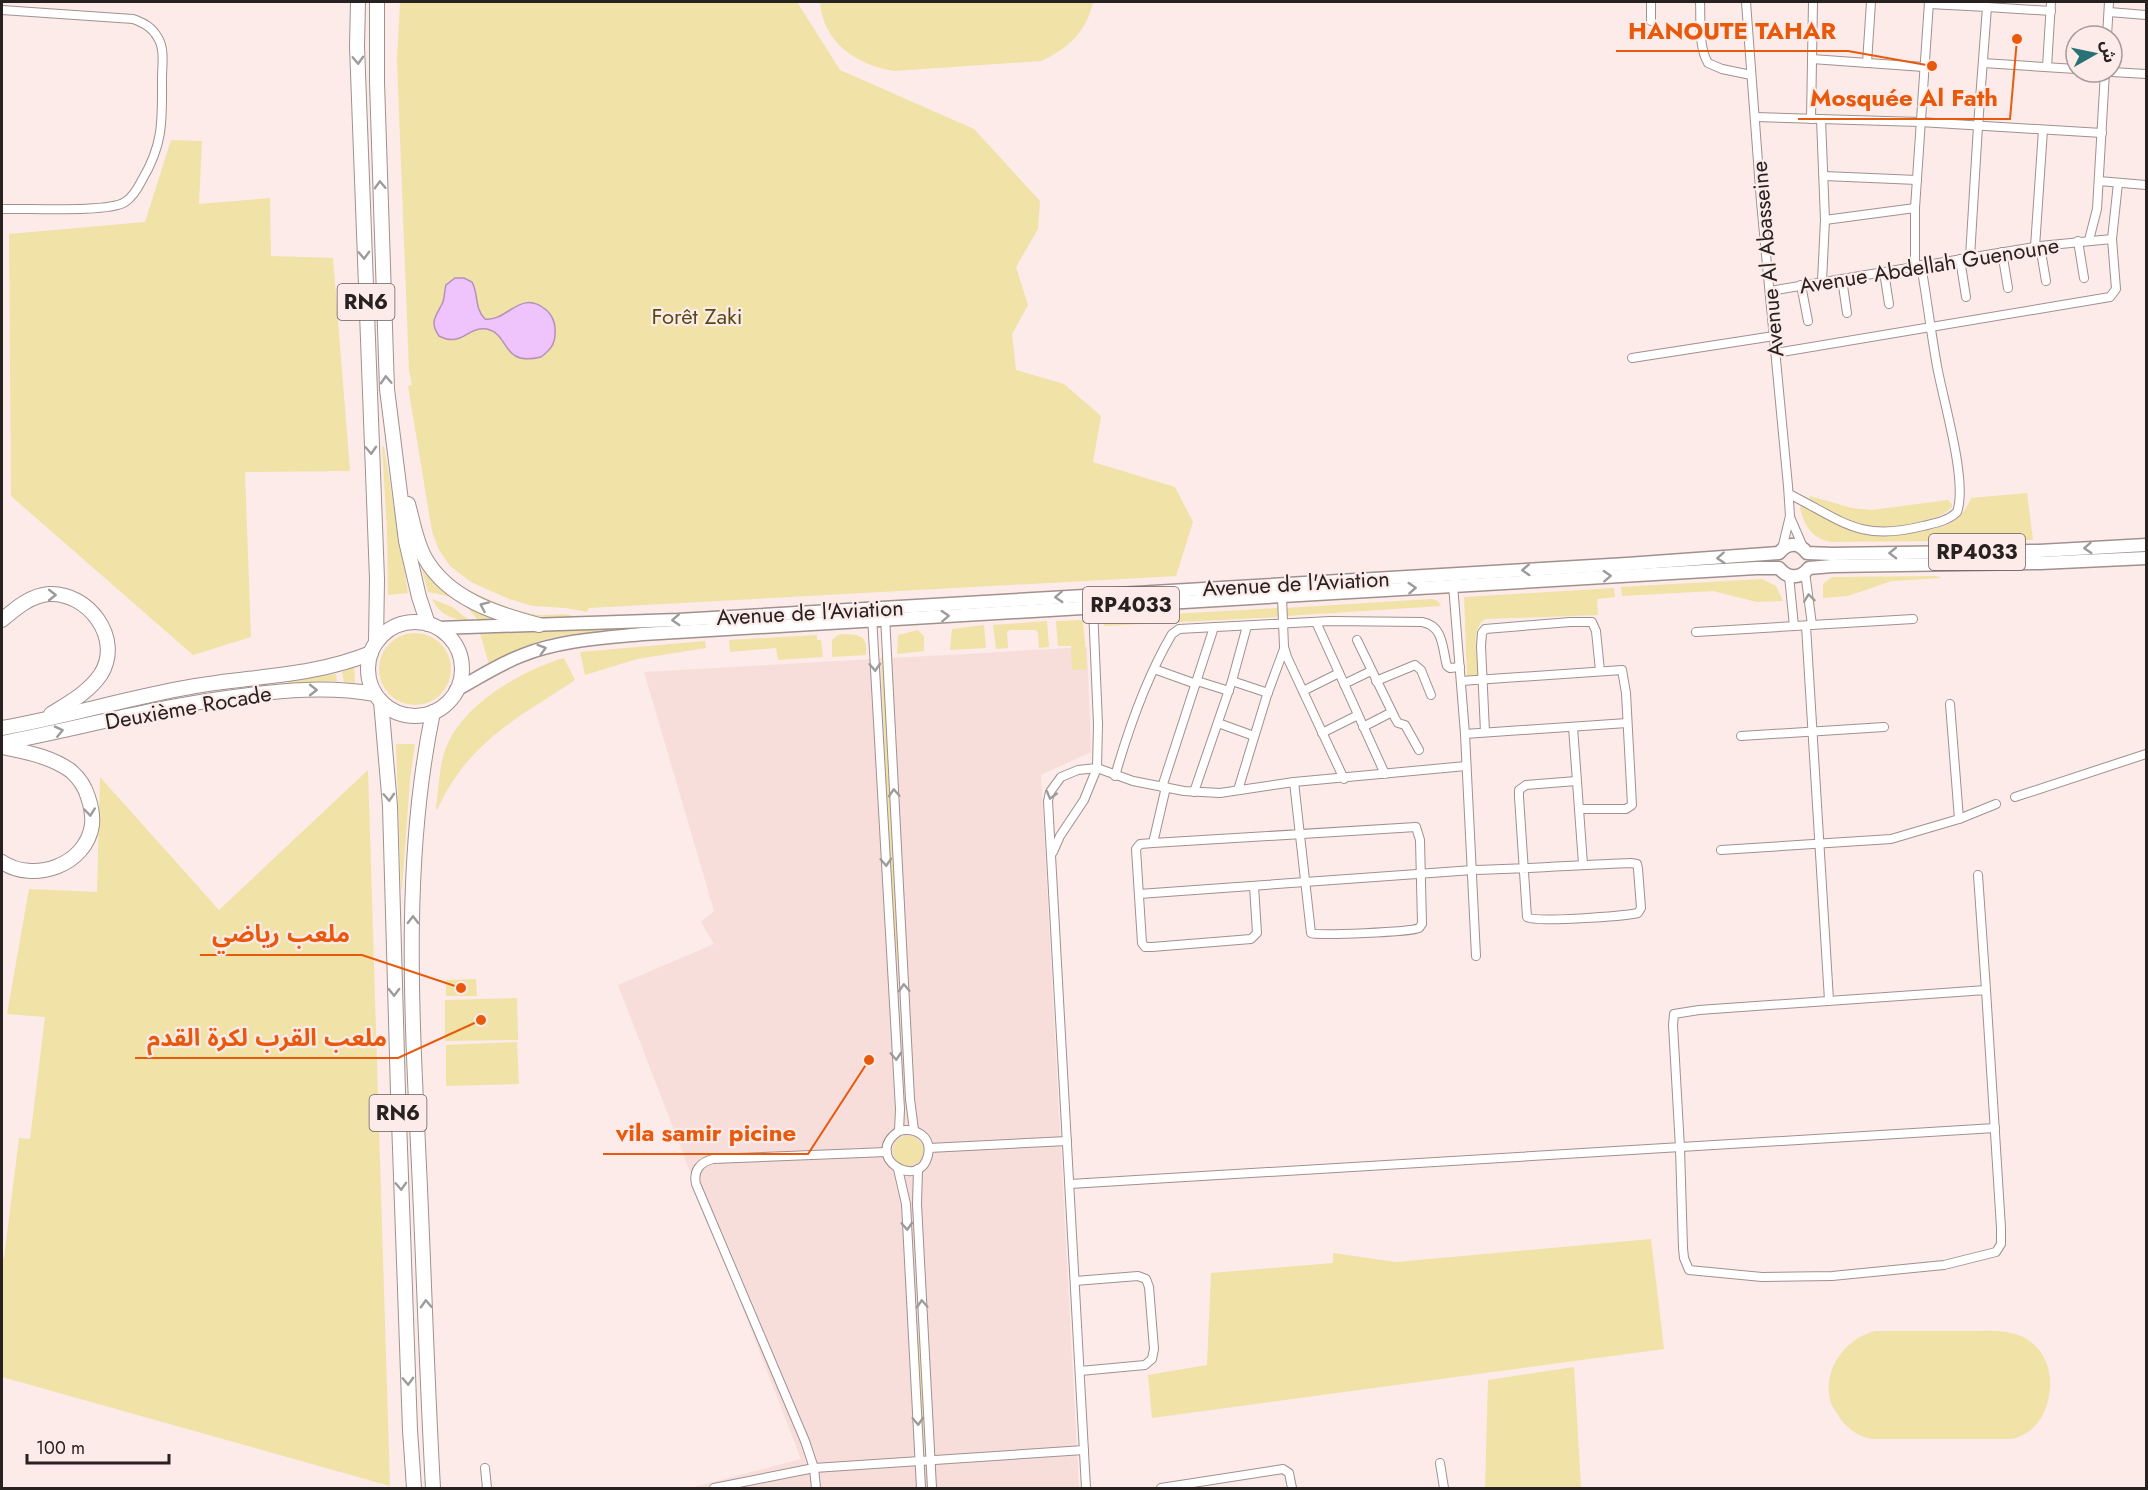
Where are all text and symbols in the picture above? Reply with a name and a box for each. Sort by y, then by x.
callout: HANOUTE TAHAR [1616,9,1848,51]
text: HANOUTE TAHAR [1628,13,1836,48]
north arrow [2064,24,2124,84]
text: ش [2095,39,2121,64]
one-way arrow [351,55,364,64]
callout: Mosquée Al Fath [1798,77,2010,119]
text: Mosquée Al Fath [1810,80,1998,115]
street label: Avenue Al Abasseine [1742,160,1792,358]
one-way arrow [374,180,387,189]
street label: Avenue Abdellah Guenoune [1797,229,2061,301]
one-way arrow [358,250,371,259]
road number: RN6 [338,284,394,320]
park label: Forêt Zaki [652,300,742,332]
one-way arrow [380,375,393,384]
one-way arrow [365,445,378,454]
road number: RP4033 [1929,534,2025,570]
one-way arrow [2084,542,2093,555]
one-way arrow [1889,547,1898,559]
one-way arrow [1716,551,1725,564]
street label: Avenue de l'Aviation [1201,562,1391,604]
one-way arrow [1522,563,1531,576]
one-way arrow [1602,570,1611,583]
one-way arrow [1407,582,1416,595]
road number: RP4033 [1083,587,1179,623]
one-way arrow [48,589,57,602]
one-way arrow [1054,590,1063,603]
street label: Avenue de l'Aviation [715,591,905,633]
one-way arrow [1803,594,1815,603]
one-way arrow [480,602,491,614]
one-way arrow [940,610,949,623]
one-way arrow [671,614,680,627]
one-way arrow [536,644,546,656]
one-way arrow [868,662,881,671]
street label: Deuxième Rocade [102,677,274,737]
one-way arrow [308,684,317,696]
one-way arrow [54,726,64,739]
one-way arrow [887,788,900,797]
one-way arrow [1046,789,1058,800]
one-way arrow [382,792,395,801]
one-way arrow [84,808,96,817]
one-way arrow [879,857,892,866]
callout: ملعب رياضي [200,913,362,955]
text: ملعب رياضي [212,916,350,954]
one-way arrow [407,916,419,925]
one-way arrow [898,983,911,992]
one-way arrow [388,987,401,996]
callout: ملعب القرب لكرة القدم [135,1016,398,1058]
text: ملعب القرب لكرة القدم [147,1020,387,1056]
one-way arrow [890,1052,903,1061]
road number: RN6 [370,1095,426,1131]
callout: vila samir picine [603,1112,808,1154]
text: vila samir picine [615,1115,796,1150]
one-way arrow [395,1182,408,1191]
one-way arrow [901,1222,914,1231]
one-way arrow [419,1300,432,1309]
one-way arrow [916,1300,929,1309]
one-way arrow [402,1377,415,1386]
one-way arrow [911,1416,924,1425]
scale bar [27,1427,170,1465]
text: 100 m [36,1435,85,1461]

